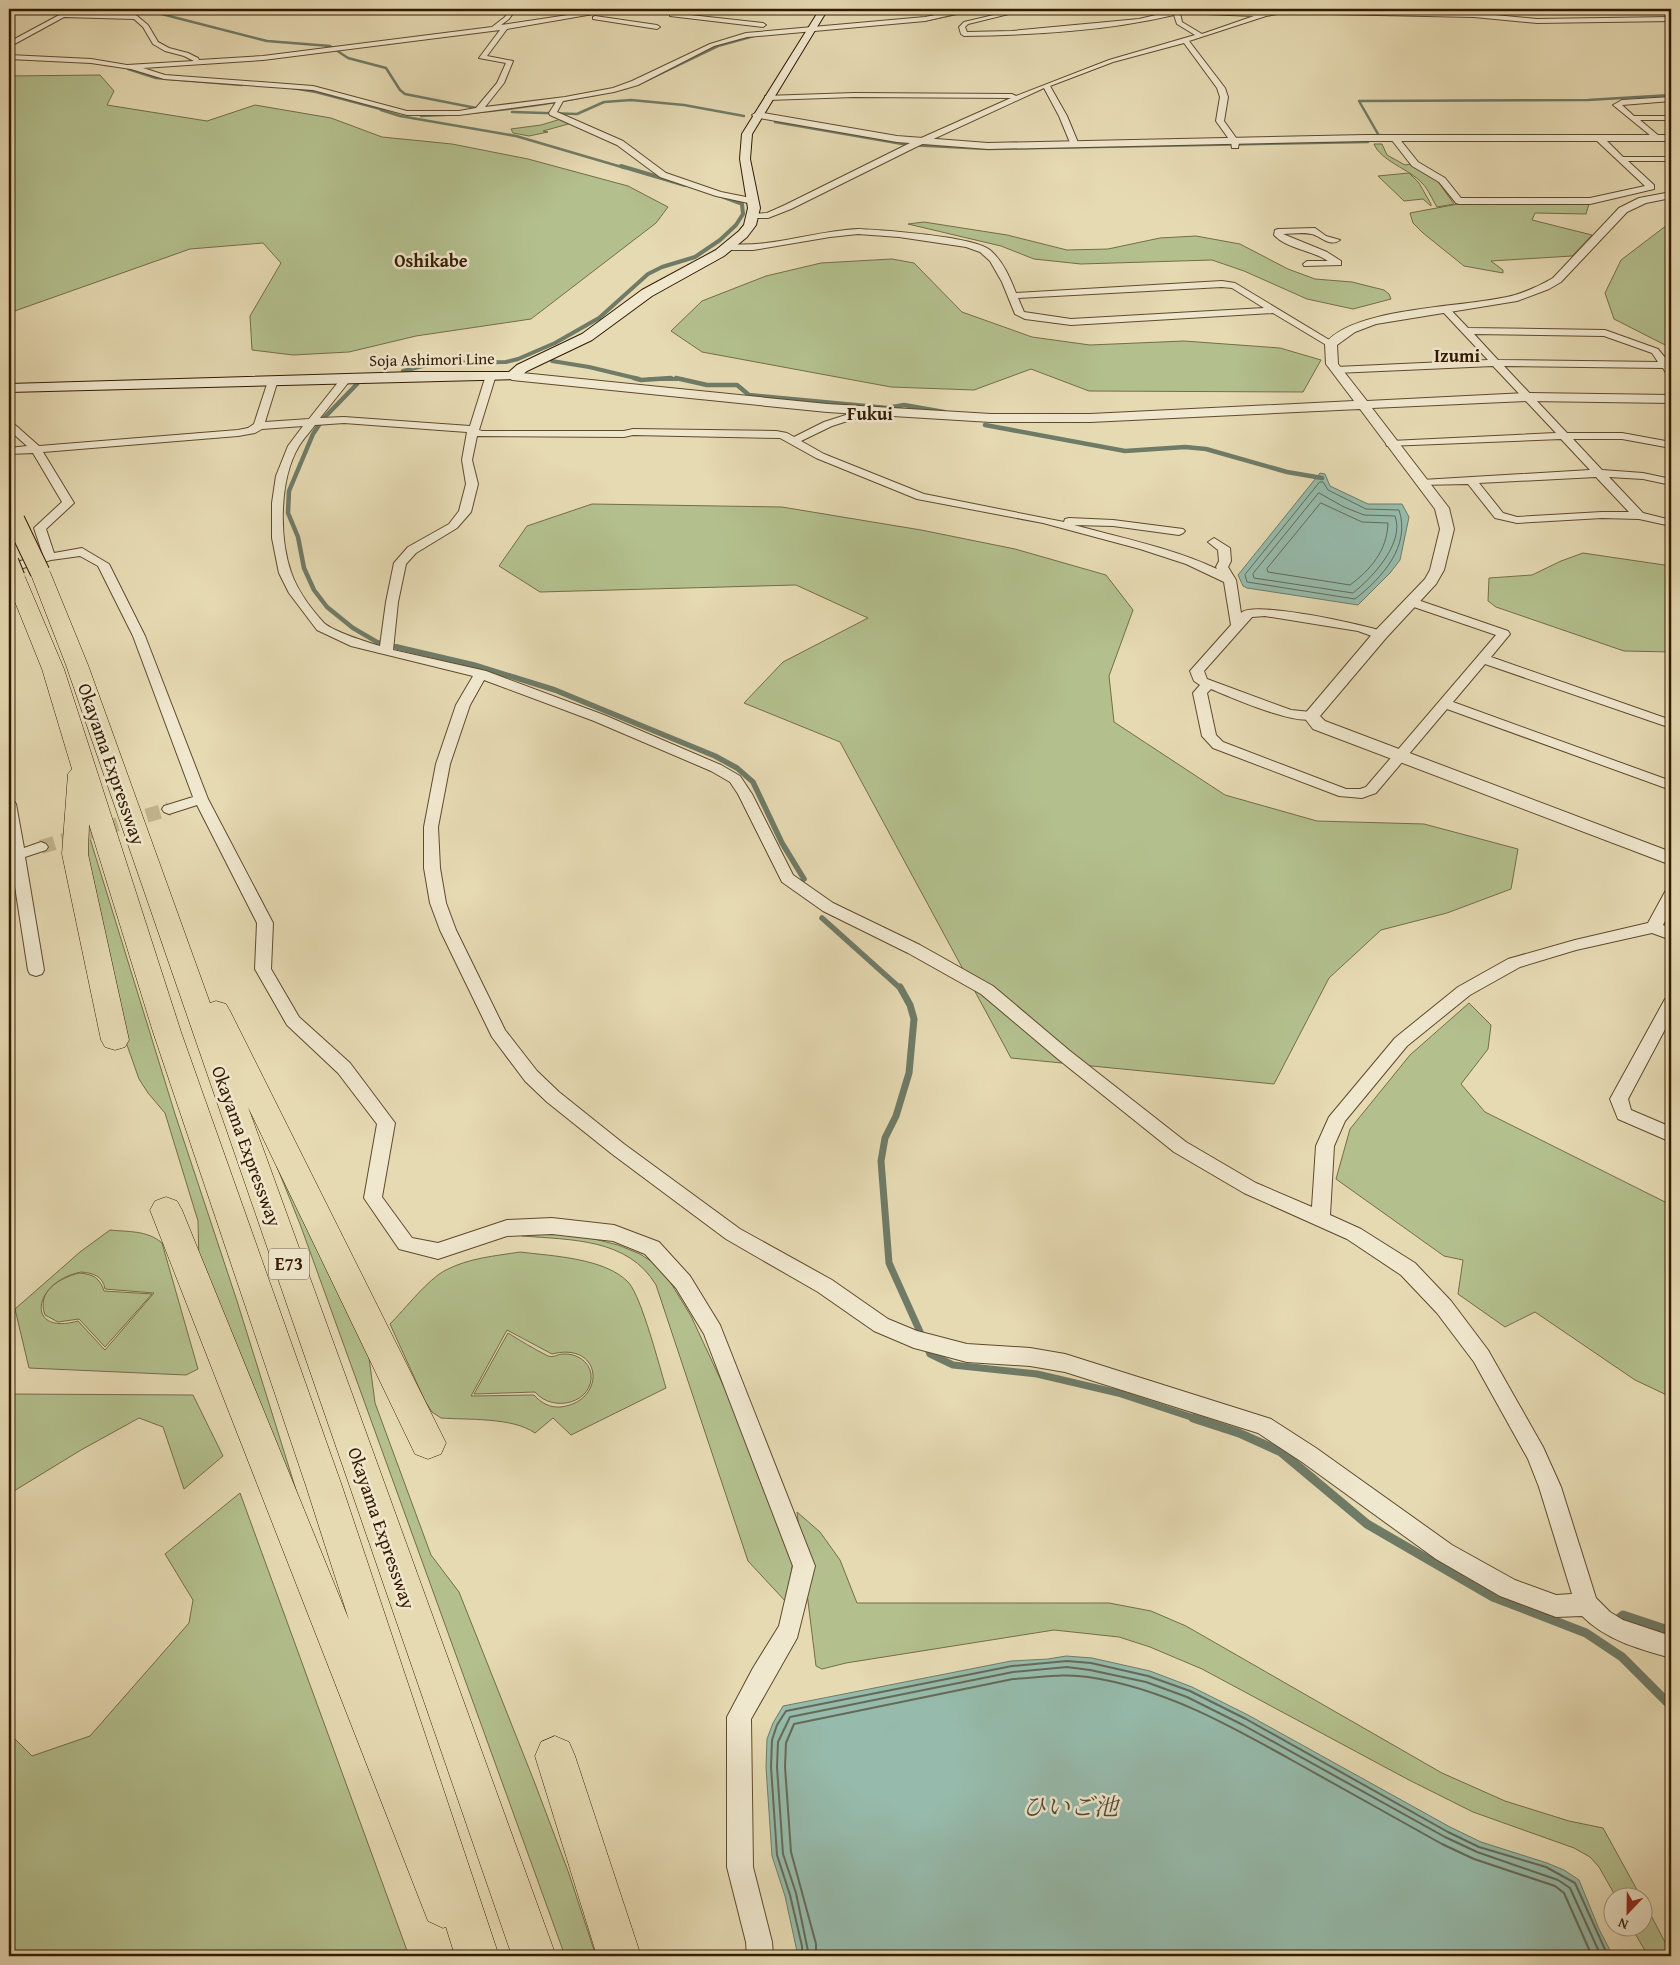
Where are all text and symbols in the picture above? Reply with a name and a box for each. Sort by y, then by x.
district label: Oshikabe [394,247,468,274]
district label: Izumi [1434,342,1480,369]
street label: Soja Ashimori Line [369,346,495,372]
district label: Fukui [847,400,893,427]
street label: Okayama Expressway [71,679,153,849]
street label: Okayama Expressway [205,1061,289,1231]
road number: E73 [269,1248,309,1280]
street label: Okayama Expressway [341,1443,423,1613]
water label: ひいご池 [1022,1789,1121,1824]
north arrow [1602,1888,1652,1938]
text: N [1614,1913,1631,1935]

